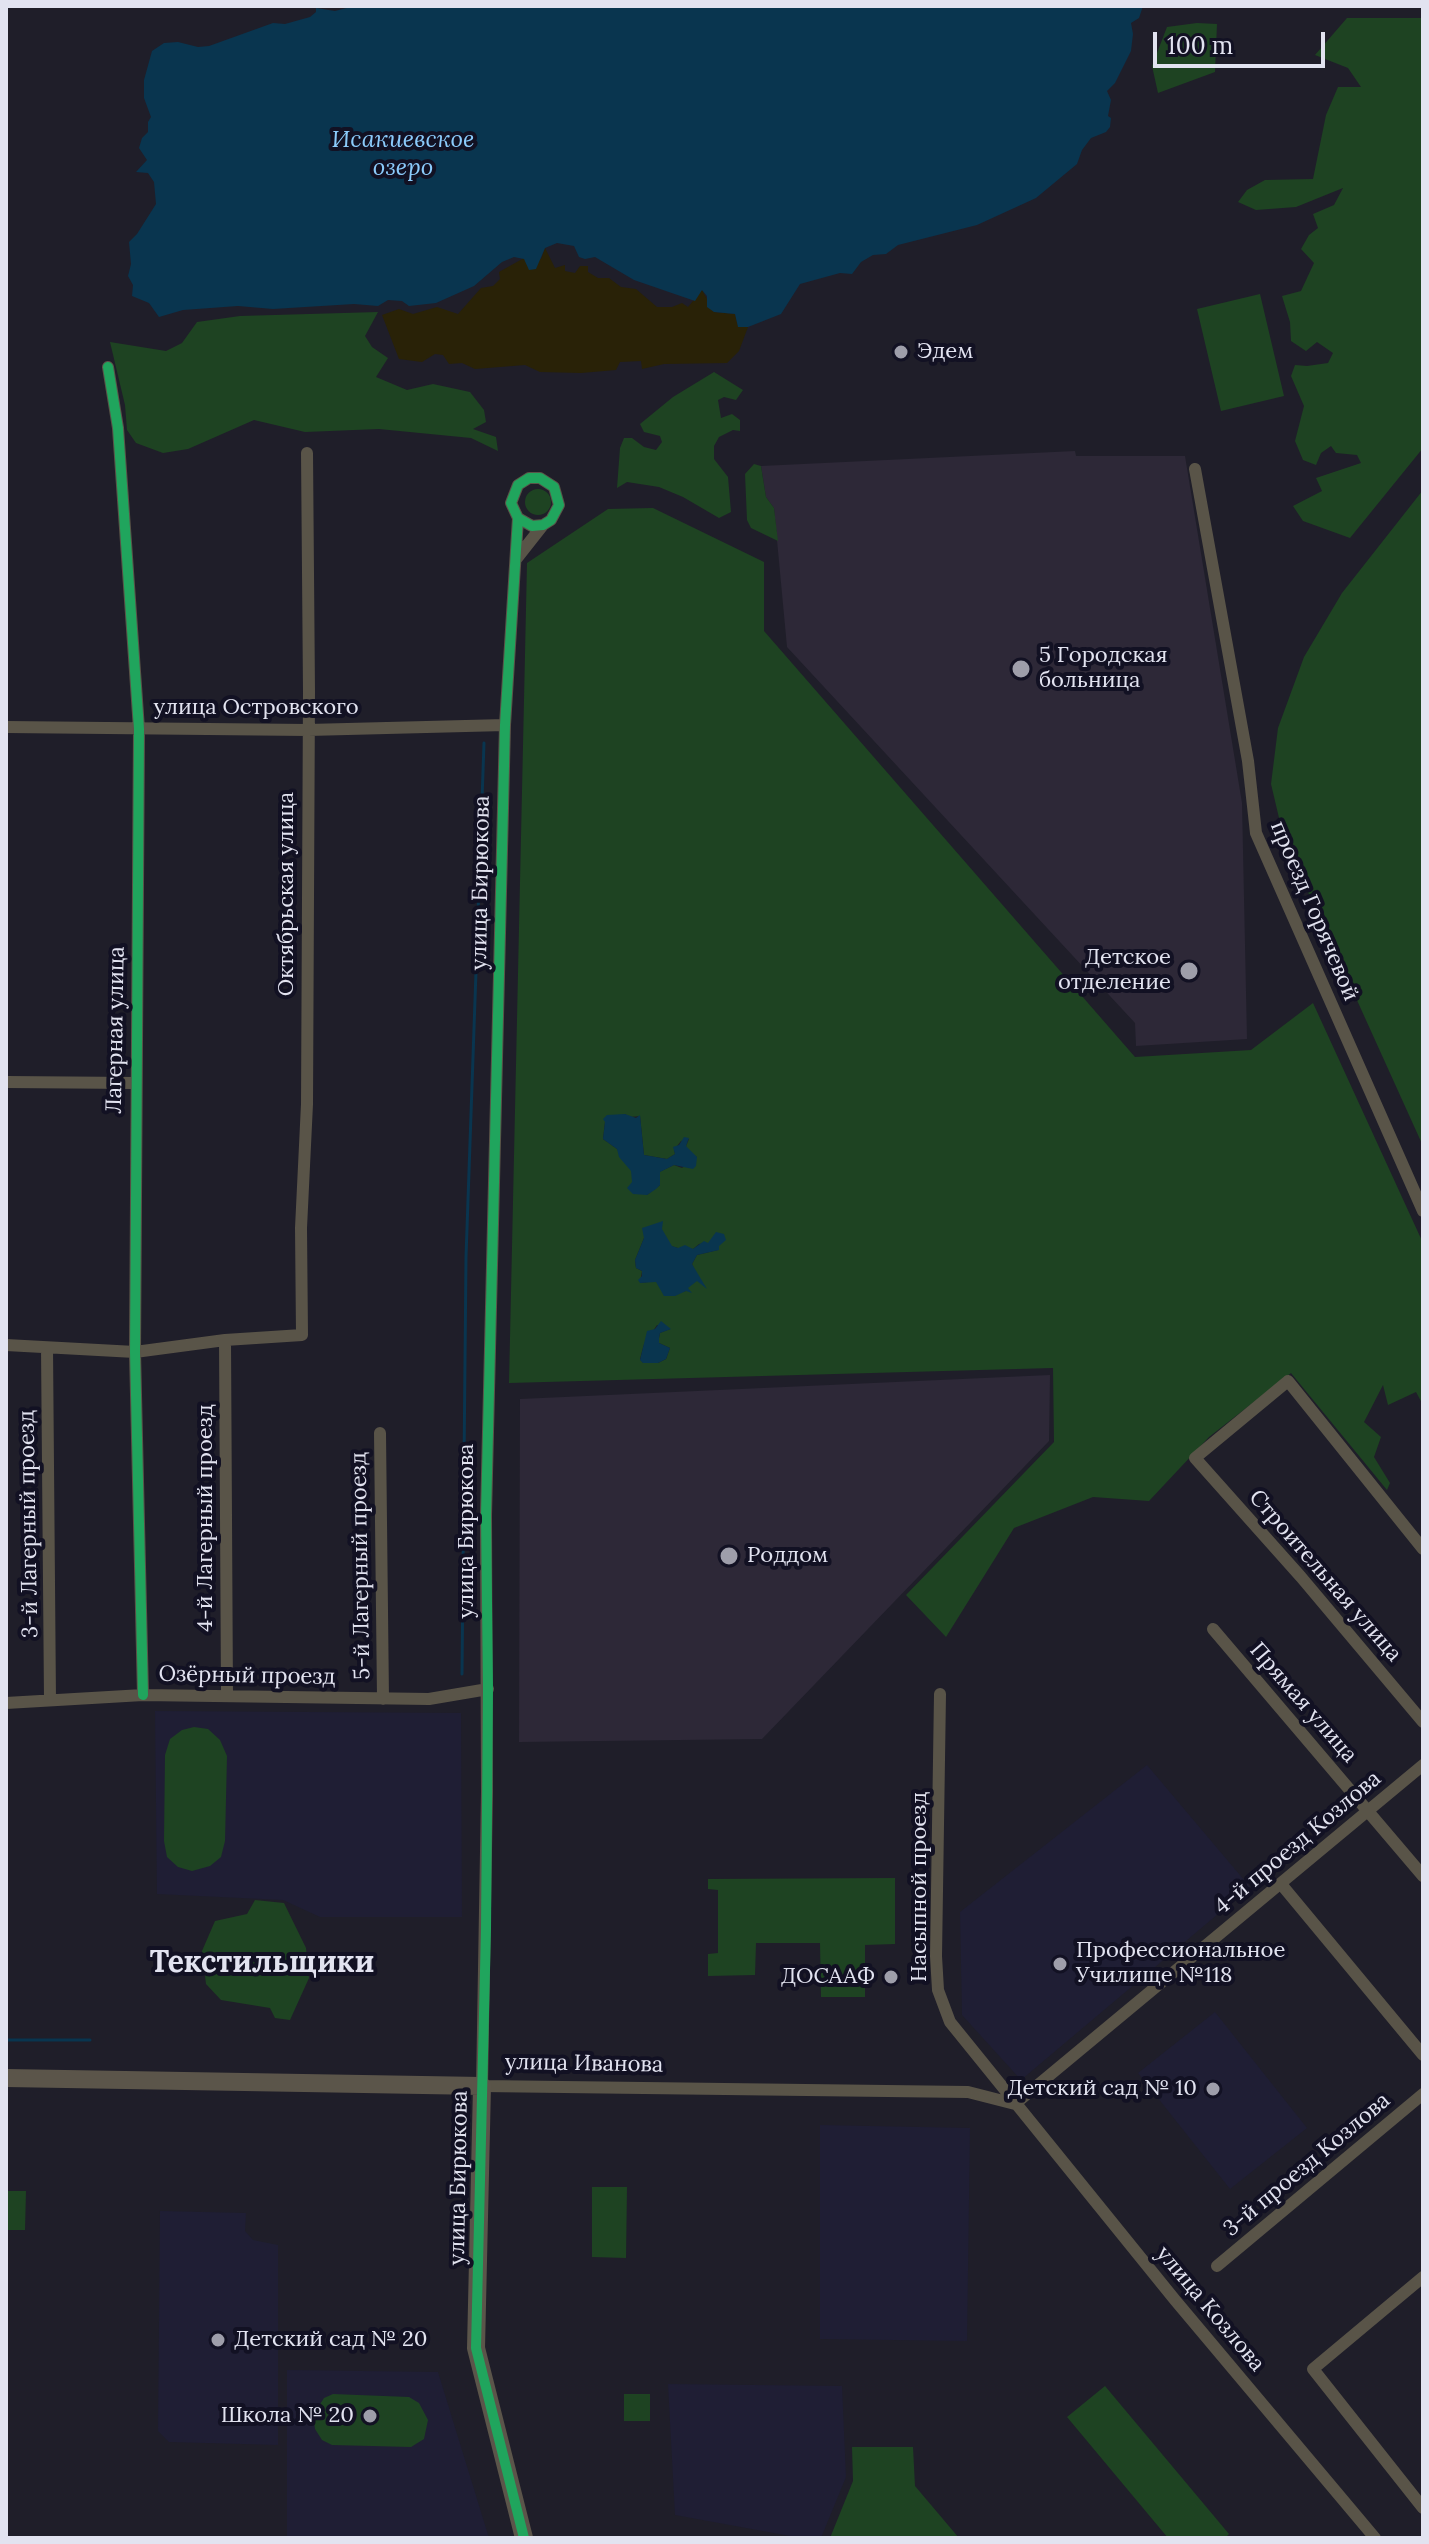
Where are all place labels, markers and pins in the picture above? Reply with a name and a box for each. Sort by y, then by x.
place label: Эдем [917,339,973,365]
marker: Эдем [892,343,910,361]
place label: 5 Городская больница [1039,643,1168,694]
marker: 5 Городская больница [1010,658,1032,680]
place label: Детское отделение [1058,945,1171,996]
marker: Детское отделение [1178,960,1200,982]
place label: Роддом [747,1543,828,1569]
marker: Роддом [718,1545,740,1567]
place label: Профессиональное Училище №118 [1076,1938,1285,1990]
marker: Профессиональное Училище №118 [1051,1955,1069,1973]
place label: ДОСААФ [781,1964,875,1990]
marker: ДОСААФ [882,1968,900,1986]
place label: Детский сад № 10 [1007,2076,1197,2102]
marker: Детский сад № 10 [1204,2080,1222,2098]
place label: Детский сад № 20 [234,2327,427,2353]
marker: Детский сад № 20 [209,2331,227,2349]
place label: Школа № 20 [221,2403,354,2429]
marker: Школа № 20 [361,2407,379,2425]

